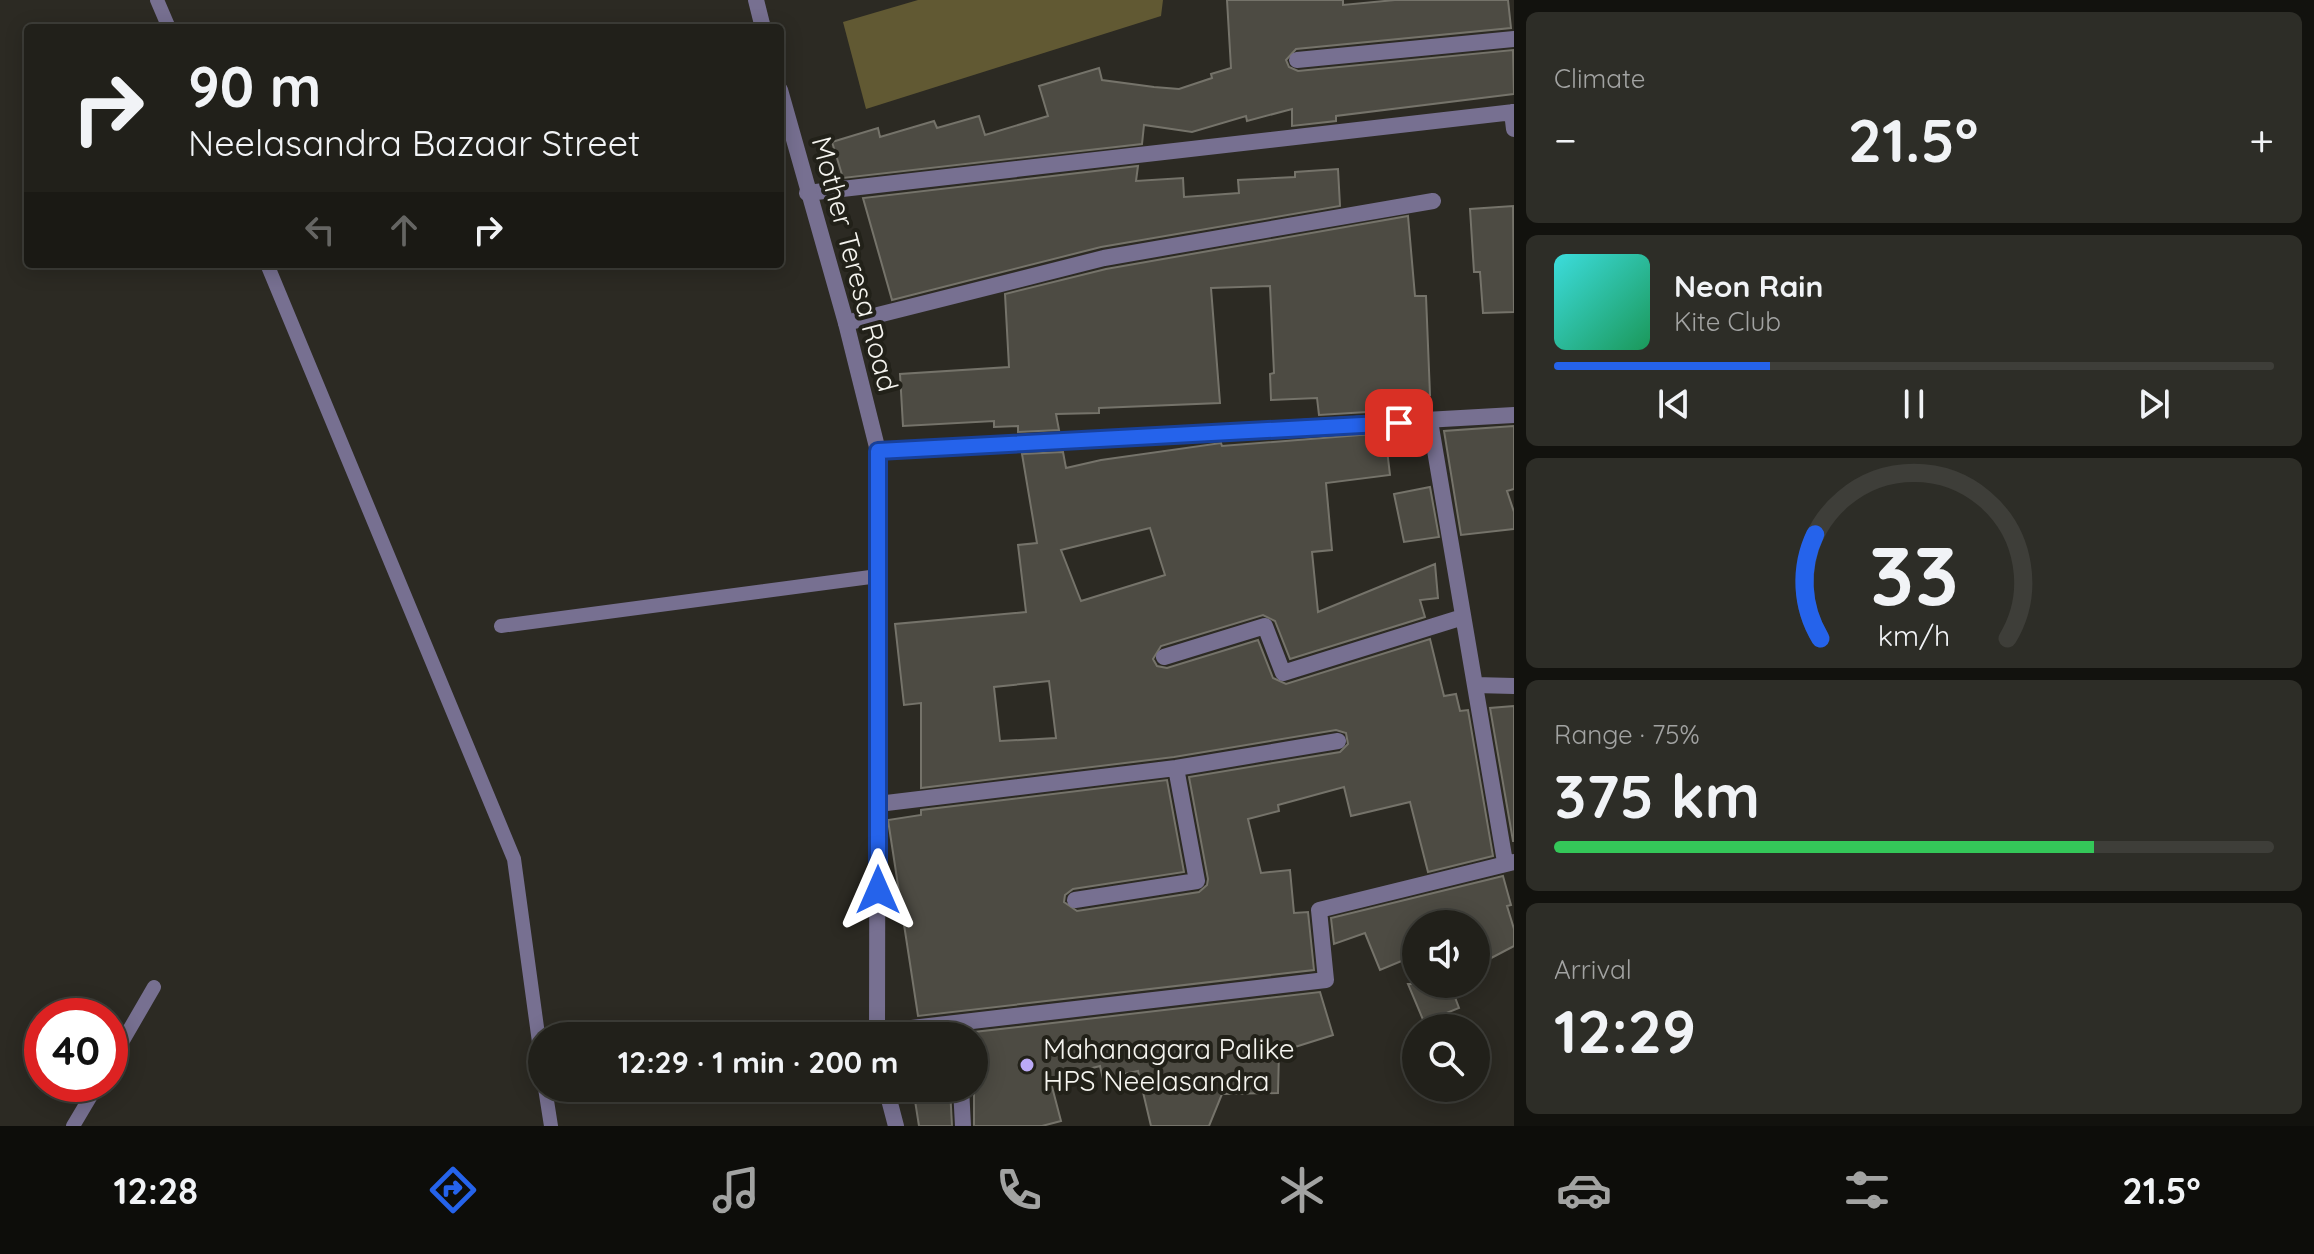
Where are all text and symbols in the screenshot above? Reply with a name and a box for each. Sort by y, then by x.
text: 90 m [188,51,322,121]
icon: right [56,56,160,160]
text: Climate [1554,62,1645,95]
text: 21.5° [1848,102,1978,177]
text: − [1554,112,1577,167]
text: + [2249,112,2274,167]
text: Neelasandra Bazaar Street [188,120,640,165]
street label: Mother Teresa Road [805,133,906,395]
icon: left [298,208,342,252]
icon: ahead [382,208,426,252]
icon: right [466,208,510,252]
text: Neon Rain [1674,267,1823,305]
text: Kite Club [1674,305,1781,338]
icon: previous [1652,382,1696,426]
icon: pause [1892,382,1936,426]
icon: next [2132,382,2176,426]
pin [1365,389,1433,457]
icon: arrive [1377,401,1421,445]
text: 33 [1869,522,1959,626]
text: km/h [1878,617,1950,653]
text: Range · 75% [1554,718,1700,751]
text: 375 km [1554,758,1760,833]
position arrow [836,848,920,932]
map controls [1402,910,1490,1102]
button: sound [1402,910,1490,998]
text: Arrival [1554,953,1632,986]
text: 12:29 [1554,993,1696,1068]
speed limit sign: 40 [24,998,128,1102]
button: search [1402,1014,1490,1102]
place label: Mahanagara Palike HPS Neelasandra [1043,1031,1295,1098]
text: 12:29 · 1 min · 200 m [618,1043,898,1081]
marker: Mahanagara Palike HPS Neelasandra [1018,1056,1036,1074]
icon: directions [425,1162,481,1218]
icon: music [708,1162,764,1218]
icon: phone [991,1162,1047,1218]
icon: climate [1274,1162,1330,1218]
icon: car [1556,1162,1612,1218]
icon: filters [1839,1162,1895,1218]
text: 12:28 [113,1168,198,1213]
text: 21.5° [2122,1168,2201,1213]

